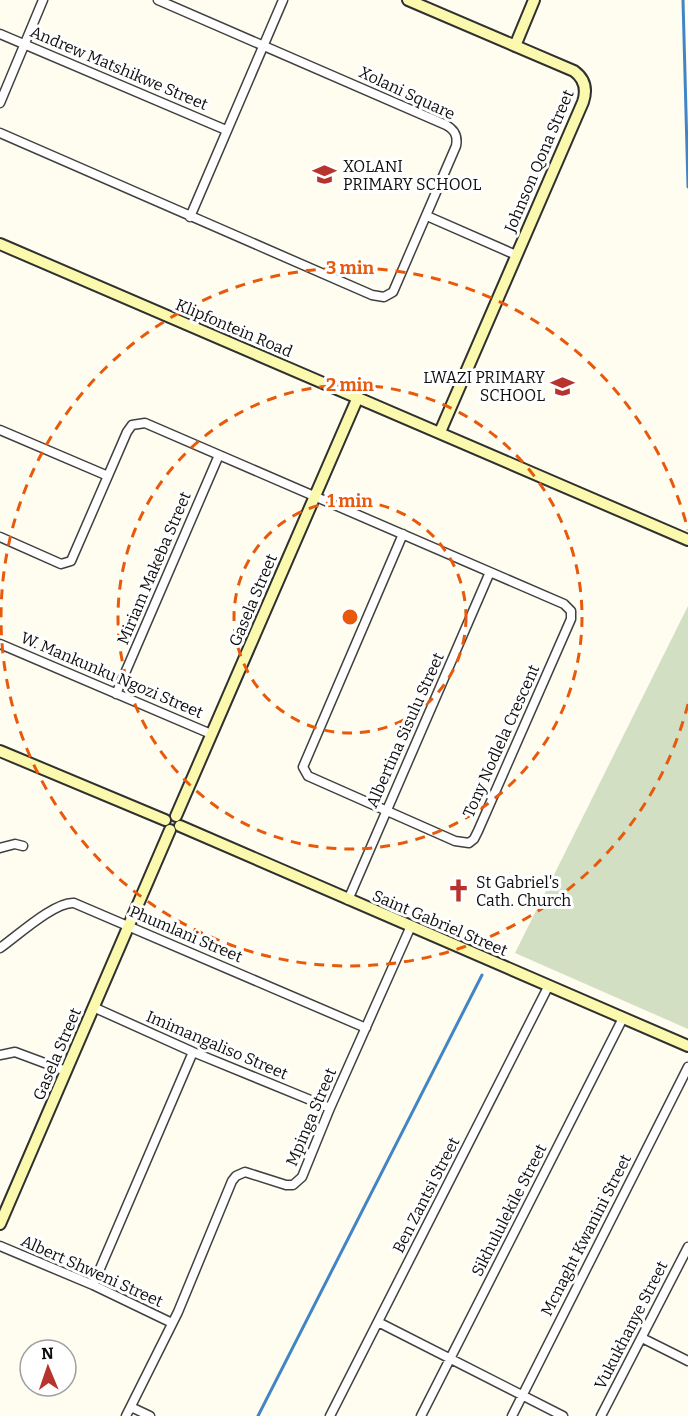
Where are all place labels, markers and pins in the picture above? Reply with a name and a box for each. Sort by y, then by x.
place label: XOLANI PRIMARY SCHOOL [343,157,481,194]
school or university icon: XOLANI PRIMARY SCHOOL [312,162,338,188]
place label: LWAZI PRIMARY SCHOOL [423,368,546,405]
school or university icon: LWAZI PRIMARY SCHOOL [550,373,576,399]
centre of rings [340,607,360,627]
place label: St Gabriel's Cath. Church [476,873,571,910]
church icon: St Gabriel's Cath. Church [445,878,471,904]

